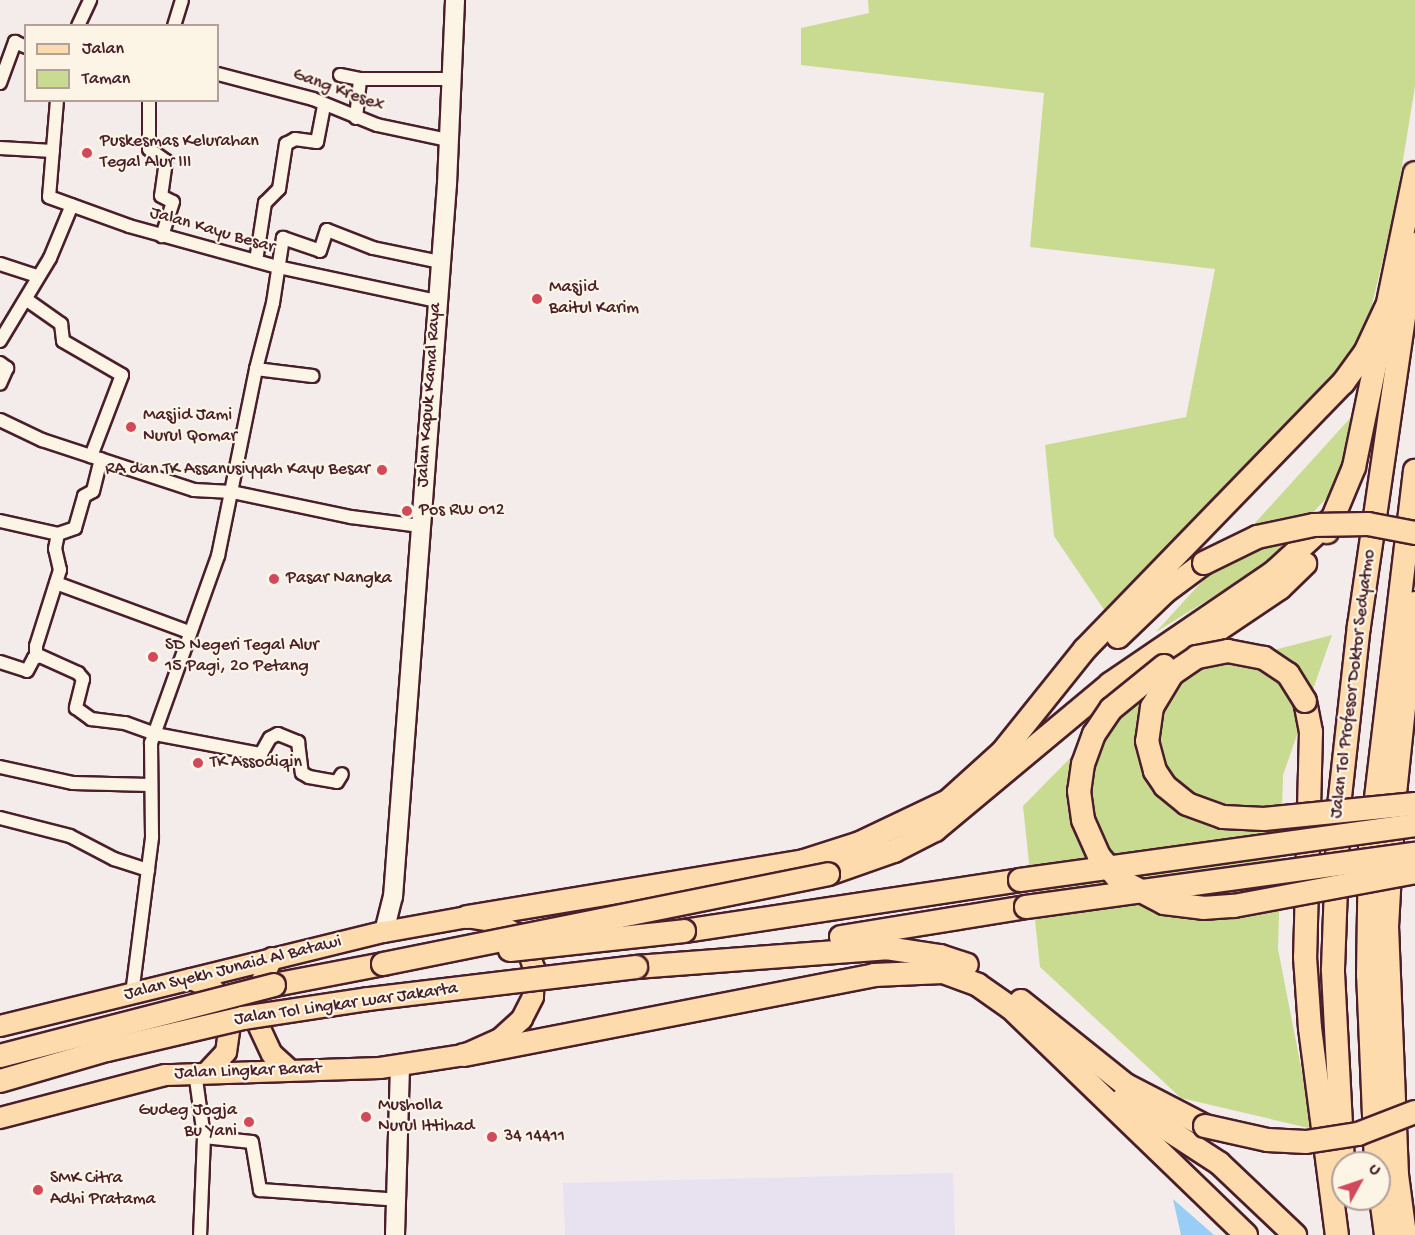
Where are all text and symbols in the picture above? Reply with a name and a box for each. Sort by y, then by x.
legend [24,24,219,102]
text: Jalan [82,39,124,60]
street label: Gang Kresex [290,65,386,117]
text: Taman [82,69,130,90]
place label: Puskesmas Kelurahan Tegal Alur III [100,132,259,174]
marker: Puskesmas Kelurahan Tegal Alur III [78,144,96,162]
street label: Jalan Kayu Besar [147,203,277,259]
place label: Masjid Baitul Karim [549,278,639,320]
marker: Masjid Baitul Karim [530,292,544,306]
street label: Jalan Kapuk Kamal Raya [413,302,447,488]
place label: Masjid Jami Nurul Qomar [143,406,237,448]
marker: Masjid Jami Nurul Qomar [124,420,138,434]
place label: RA dan TK Assanusiyyah Kayu Besar [105,459,370,481]
marker: RA dan TK Assanusiyyah Kayu Besar [375,463,389,477]
place label: Pos RW 012 [419,500,504,522]
marker: Pos RW 012 [400,504,414,518]
street label: Jalan Tol Profesor Doktor Sedyatmo [1327,548,1381,820]
place label: Pasar Nangka [286,568,392,590]
marker: Pasar Nangka [267,572,281,586]
place label: SD Negeri Tegal Alur 15 Pagi, 20 Petang [165,636,319,678]
marker: SD Negeri Tegal Alur 15 Pagi, 20 Petang [146,650,160,664]
place label: TK Assodiqin [210,752,302,774]
marker: TK Assodiqin [191,756,205,770]
street label: Jalan Syekh Junaid Al Batawi [122,932,344,1006]
street label: Jalan Tol Lingkar Luar Jakarta [233,979,459,1031]
street label: Jalan Lingkar Barat [174,1059,322,1085]
place label: Musholla Nurul Ittihad [378,1096,474,1138]
place label: Gudeg Jogja Bu Yani [139,1101,237,1144]
marker: Musholla Nurul Ittihad [359,1110,373,1124]
marker: Gudeg Jogja Bu Yani [242,1115,256,1129]
place label: 34 14411 [504,1126,565,1148]
marker: 34 14411 [485,1130,499,1144]
north arrow [1331,1151,1391,1211]
text: U [1363,1161,1384,1180]
place label: SMK Citra Adhi Pratama [50,1169,155,1212]
marker: SMK Citra Adhi Pratama [31,1183,45,1197]

